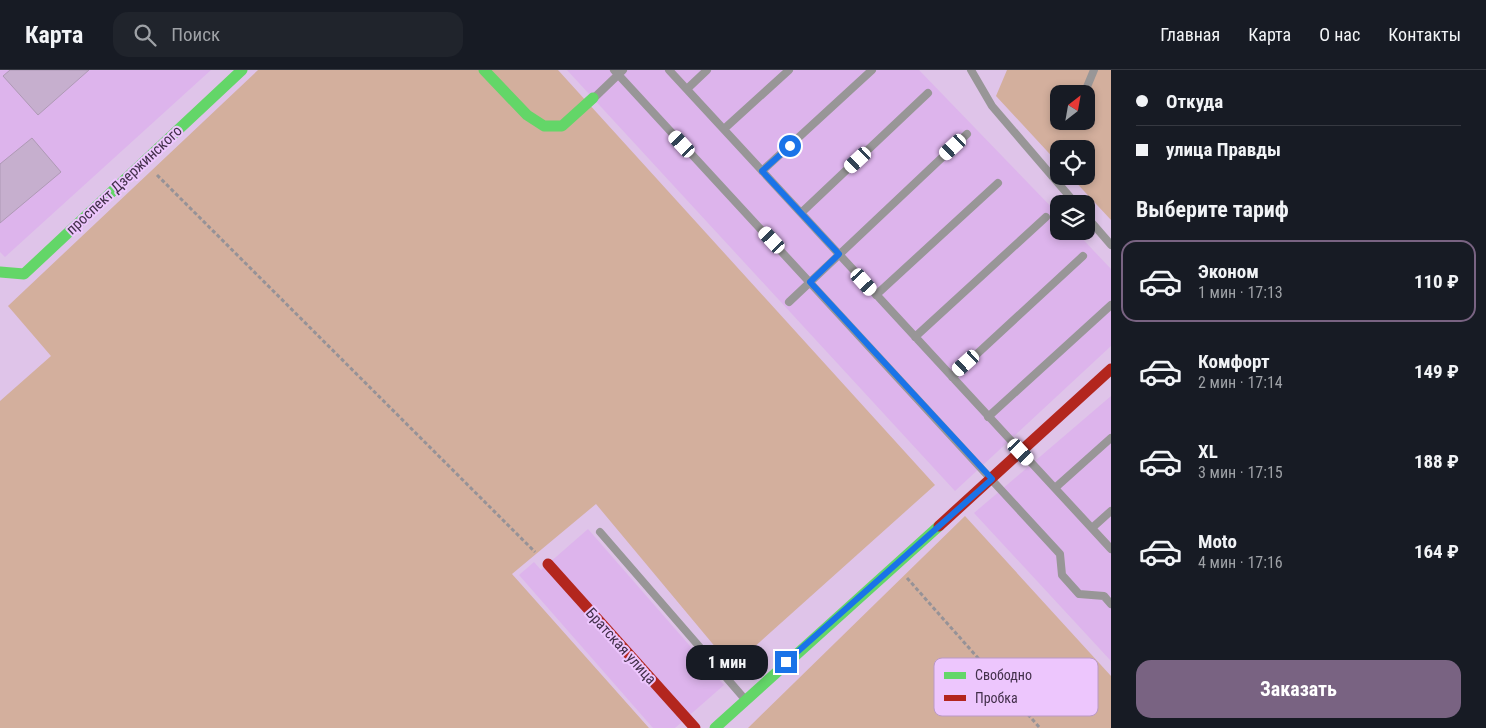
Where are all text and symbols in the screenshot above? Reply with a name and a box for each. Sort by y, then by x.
search box [113,12,463,57]
text: Карта [25,21,83,49]
icon: search [131,21,159,49]
text: Поиск [171,23,220,46]
text: Главная [1160,24,1220,45]
text: Карта [1248,24,1291,45]
text: О нас [1319,24,1360,45]
text: Контакты [1388,24,1461,45]
north arrow [1050,85,1095,130]
map controls [1050,85,1095,240]
text: Откуда [1166,90,1223,113]
street label: проспект Дзержинского [62,122,186,238]
car [666,128,697,160]
car [936,131,969,163]
route start [779,135,801,157]
text: улица Правды [1166,138,1281,161]
button: locate [1050,140,1095,185]
car [841,144,874,176]
button: layers [1050,195,1095,240]
text: Выберите тариф [1136,197,1289,222]
car [756,224,787,256]
icon: car [1138,259,1183,304]
text: Эконом [1198,260,1259,283]
car [848,266,879,298]
text: 110 ₽ [1414,270,1459,293]
text: 1 мин · 17:13 [1198,283,1283,302]
car [949,347,982,379]
icon: car [1138,349,1183,394]
text: Комфорт [1198,350,1270,373]
text: 149 ₽ [1414,360,1459,383]
text: 2 мин · 17:14 [1198,373,1283,392]
car [1005,436,1036,468]
icon: car [1138,439,1183,484]
text: XL [1198,440,1218,463]
text: 188 ₽ [1414,450,1459,473]
text: 3 мин · 17:15 [1198,463,1283,482]
icon: car [1138,529,1183,574]
text: Moto [1198,530,1237,553]
text: 164 ₽ [1414,540,1459,563]
text: 4 мин · 17:16 [1198,553,1283,572]
street label: Братская улица [582,604,660,688]
callout: 1 мин [686,644,768,680]
route end [775,651,797,673]
text: 1 мин [708,653,746,672]
legend [934,658,1098,716]
button: Заказать [1136,660,1461,718]
text: Свободно [975,667,1032,683]
text: Пробка [975,690,1018,706]

